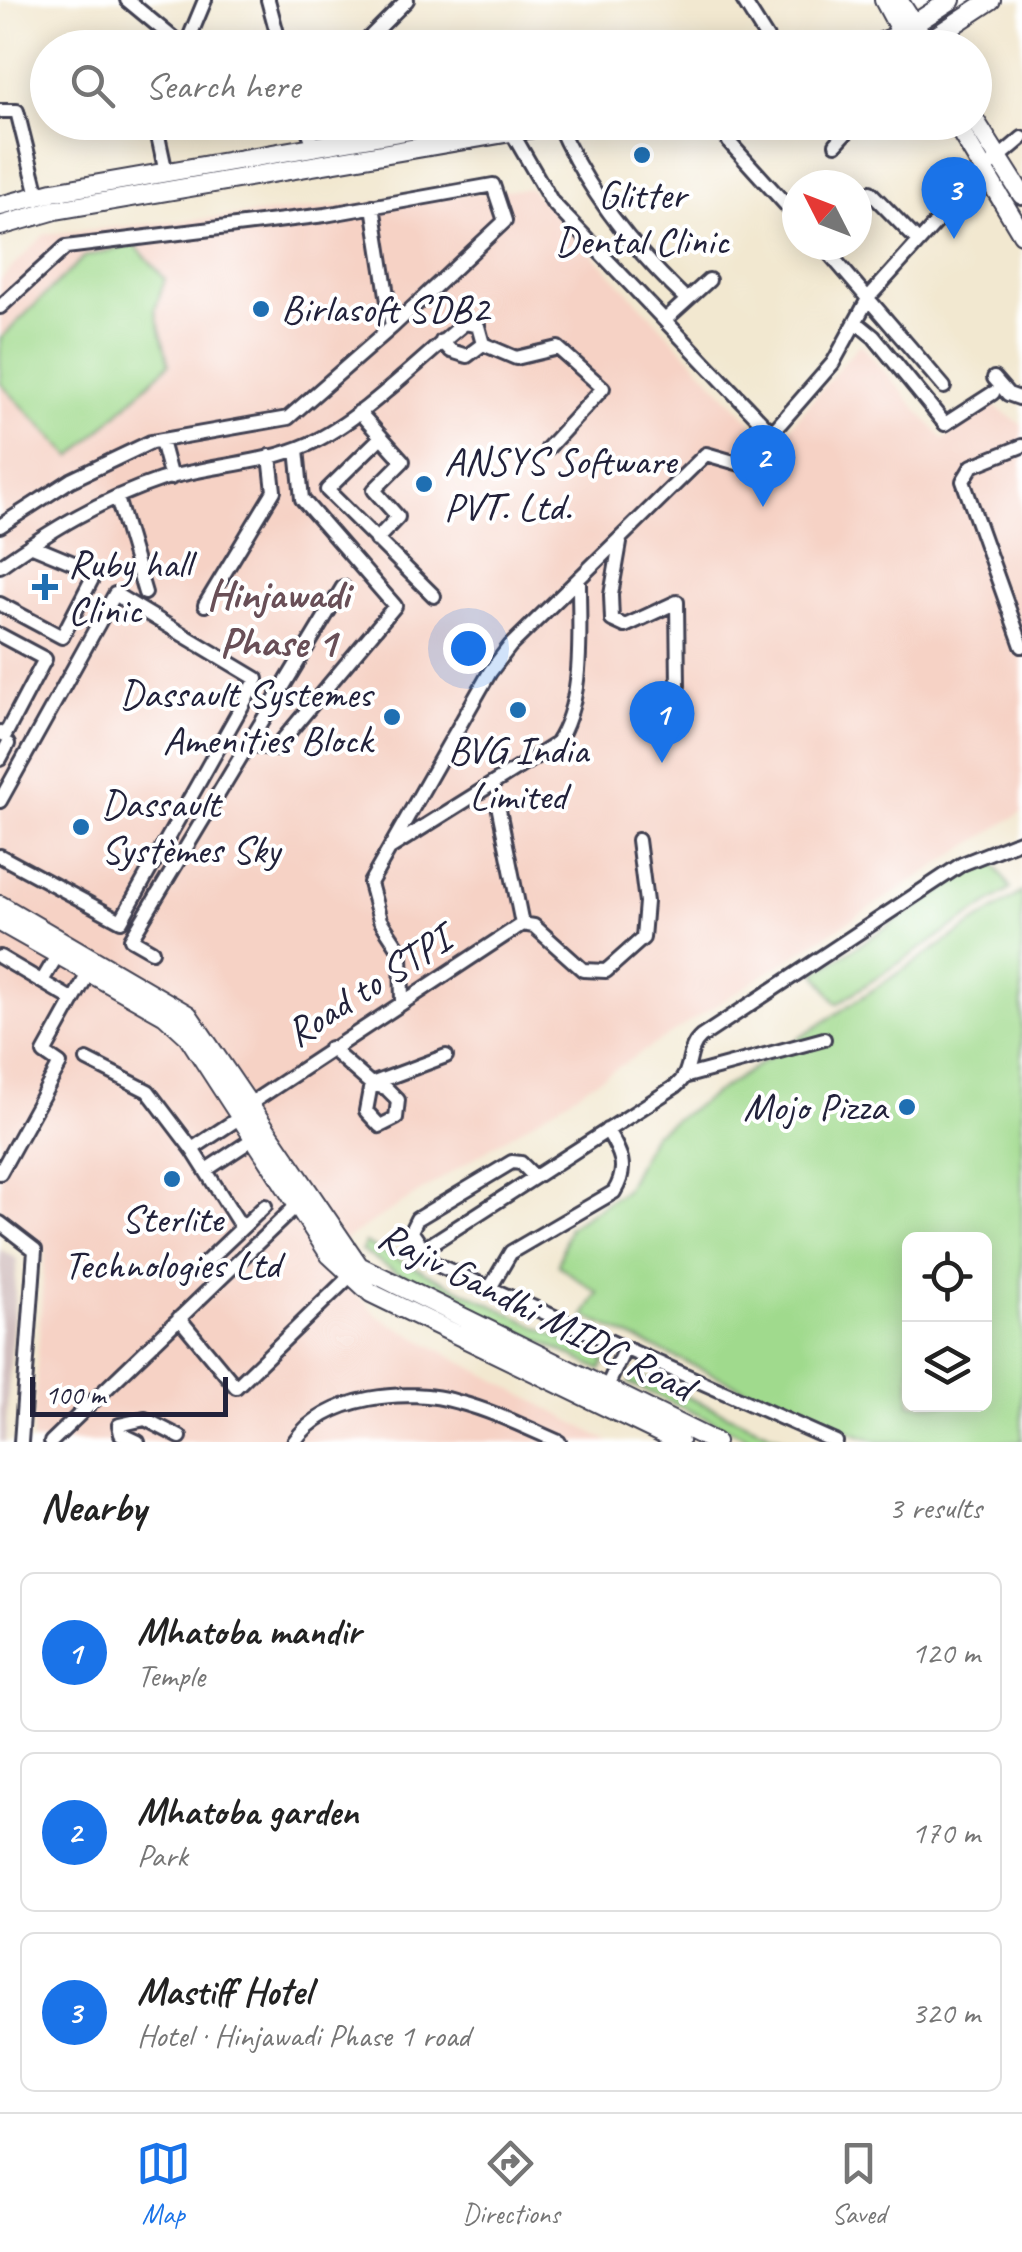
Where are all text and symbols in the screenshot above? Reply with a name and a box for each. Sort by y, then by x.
search box [30,30,992,140]
icon: search [65,58,120,113]
text: Search here [145,62,300,109]
marker: Glitter Dental Clinic [631,144,653,166]
pin: 3 [922,156,986,239]
place label: Glitter Dental Clinic [555,170,730,266]
north arrow [782,170,872,260]
place label: Birlasoft SDB2 [281,284,492,334]
marker: Birlasoft SDB2 [250,298,272,320]
pin: 2 [730,424,796,507]
place label: ANSYS Software PVT. Ltd. [444,436,679,532]
marker: ANSYS Software PVT. Ltd. [413,473,435,495]
place label: Ruby hall Clinic [68,539,197,635]
district label: Hinjawadi Phase 1 [207,568,355,669]
marker: Ruby hall Clinic [32,574,58,600]
your location [443,623,494,674]
place label: Dassault Systemes Amenities Block [120,669,375,765]
pin: 1 [630,680,694,763]
marker: BVG India Limited [507,699,529,721]
marker: Dassault Systemes Amenities Block [381,706,403,728]
place label: BVG India Limited [448,725,591,821]
place label: Dassault Systèmes Sky [101,779,283,875]
marker: Dassault Systèmes Sky [70,816,92,838]
street label: Road to STPI [276,909,467,1058]
place label: Mojo Pizza [743,1082,890,1132]
marker: Mojo Pizza [896,1096,918,1118]
marker: Sterlite Technologies Ltd [161,1168,183,1190]
place label: Sterlite Technologies Ltd [64,1194,287,1290]
street label: Rajiv Gandhi MIDC Road [370,1210,707,1415]
map controls [902,1232,992,1412]
button: locate [902,1232,992,1322]
button: layers [902,1322,992,1412]
scale bar [30,1372,228,1416]
text: 100 m [45,1377,105,1412]
text: Nearby [40,1481,146,1534]
text: 3 results [888,1487,982,1528]
text: Mhatoba mandir [137,1608,361,1655]
text: 1 [67,1632,82,1673]
text: 120 m [911,1632,980,1673]
text: Temple [137,1655,205,1696]
text: Mhatoba garden [137,1788,358,1835]
text: 2 [67,1812,82,1853]
text: 170 m [911,1812,980,1853]
text: Park [137,1835,188,1876]
text: Mastiff Hotel [137,1968,311,2015]
text: 3 [67,1992,82,2033]
text: 320 m [911,1992,980,2033]
text: Hotel · Hinjawadi Phase 1 road [137,2015,470,2056]
tab: Map [136,2136,191,2231]
tab: Directions [462,2136,560,2231]
tab: Saved [831,2136,886,2231]

